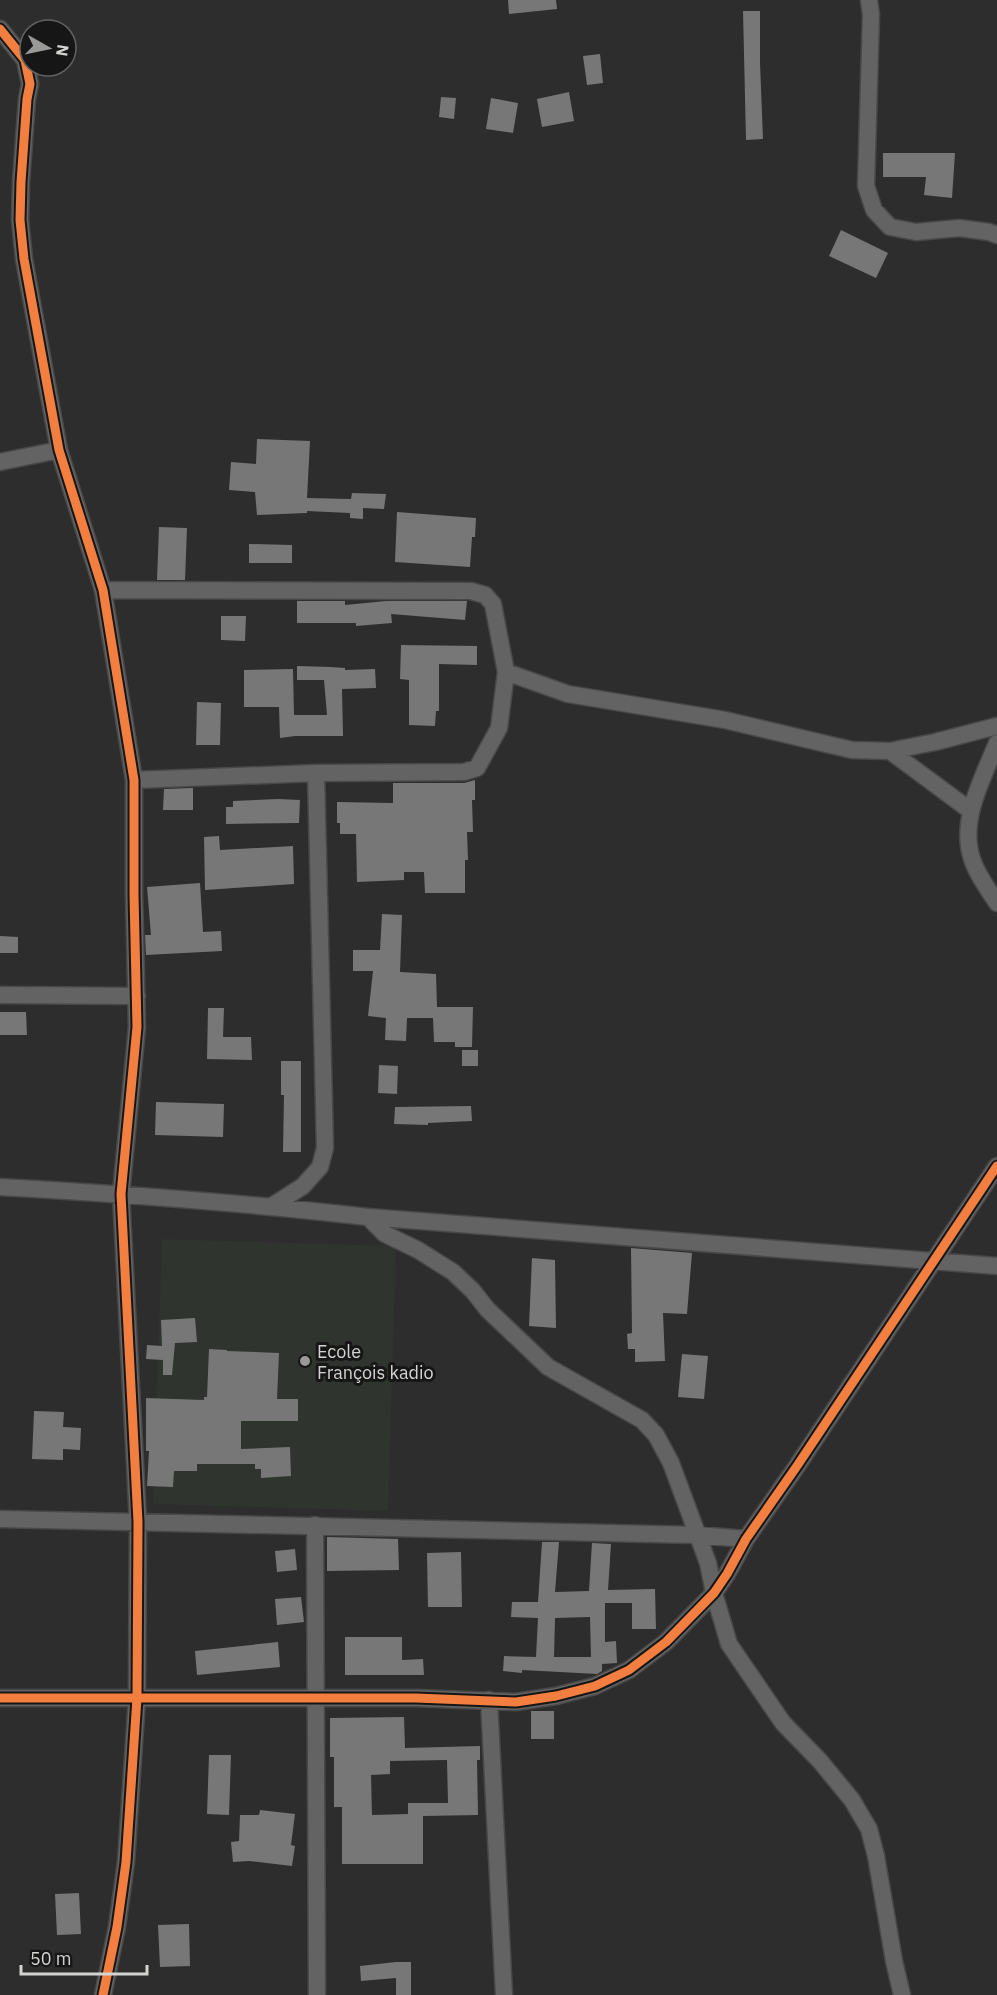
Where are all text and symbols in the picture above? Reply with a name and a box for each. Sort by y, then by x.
north arrow [18,18,78,78]
text: N [52,43,74,58]
place label: Ecole François kadio [317,1340,434,1384]
marker: Ecole François kadio [298,1354,312,1368]
scale bar [21,1938,147,1976]
text: 50 m [30,1947,72,1970]

